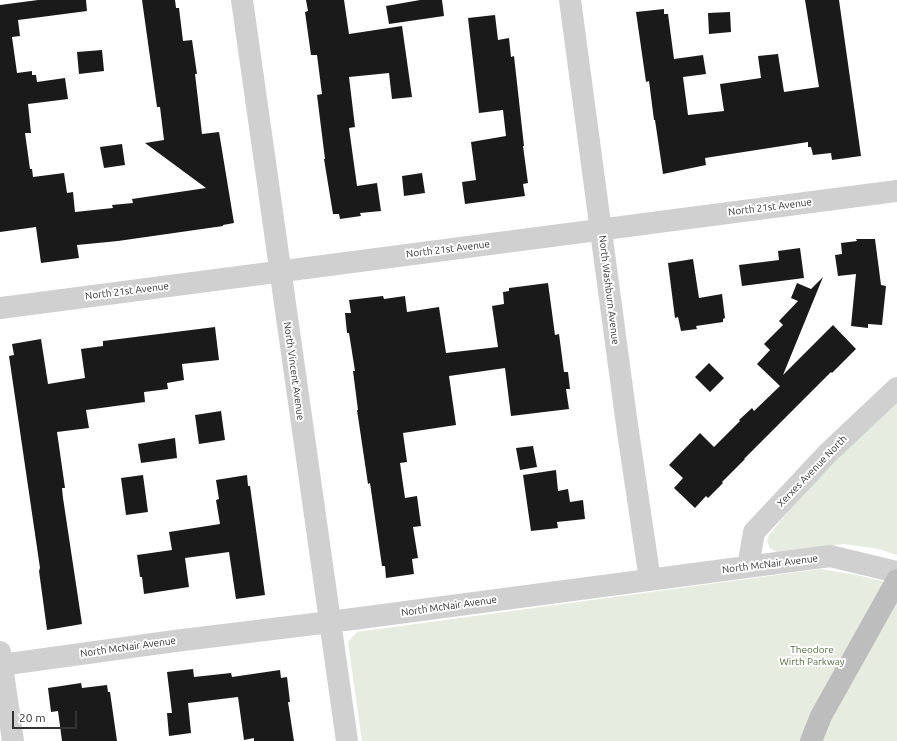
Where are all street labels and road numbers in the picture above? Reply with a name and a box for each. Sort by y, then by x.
street label: North 21st Avenue [727,196,813,218]
street label: North Washburn Avenue [596,235,622,345]
street label: North 21st Avenue [405,238,491,260]
street label: North 21st Avenue [84,280,170,302]
street label: North Vincent Avenue [281,321,307,421]
street label: Xerxes Avenue North [775,433,849,509]
street label: North McNair Avenue [721,552,819,576]
street label: North McNair Avenue [400,593,498,619]
street label: North McNair Avenue [79,634,177,660]

